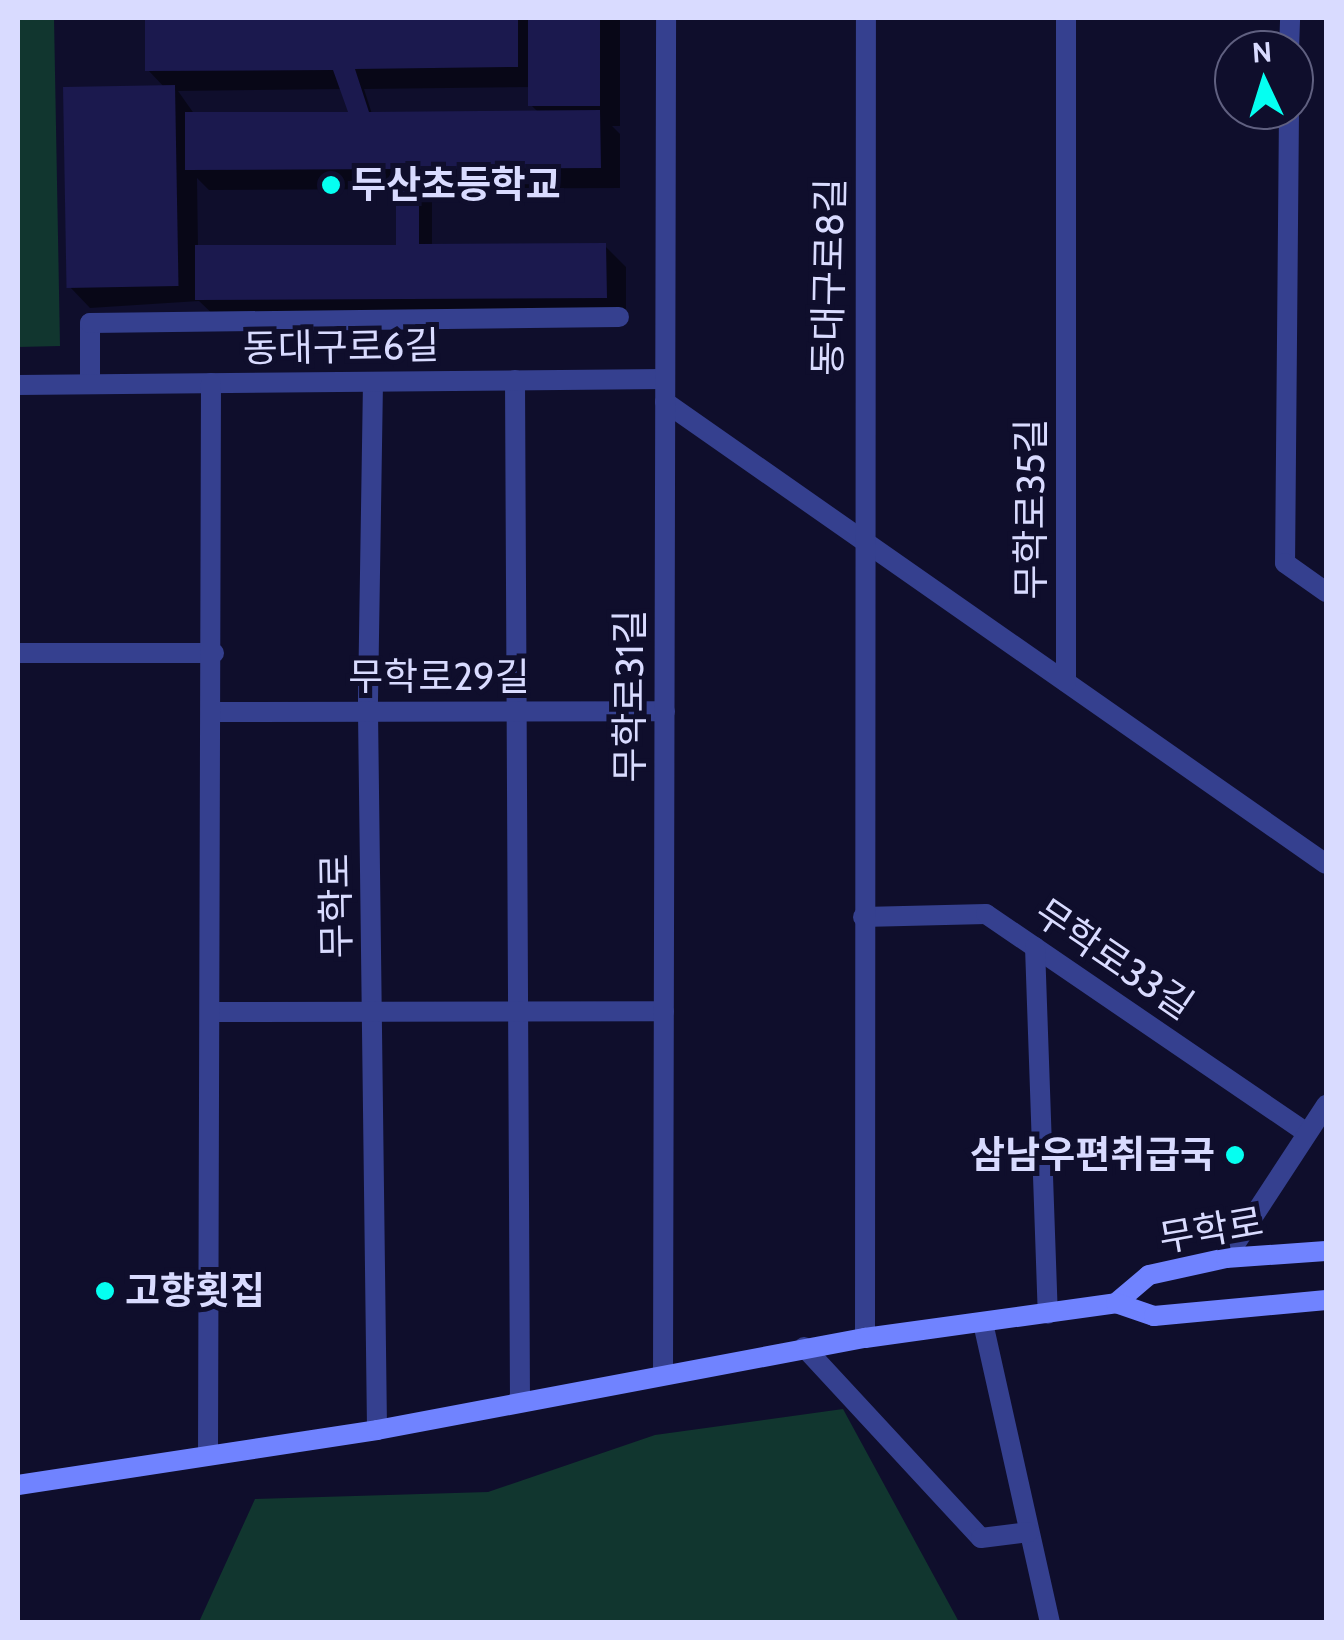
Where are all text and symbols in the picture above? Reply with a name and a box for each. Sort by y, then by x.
north arrow [1214,30,1314,130]
text: N [1251,34,1273,70]
place label: 두산초등학교 [351,162,561,208]
marker: 두산초등학교 [320,174,342,196]
street label: 동대구로8길 [804,178,854,376]
street label: 동대구로6길 [242,322,440,372]
street label: 무학로35길 [1008,419,1054,599]
street label: 무학로31길 [607,610,653,782]
street label: 무학로29길 [348,654,530,700]
street label: 무학로 [312,853,360,959]
street label: 무학로33길 [1026,890,1202,1028]
place label: 삼남우편취급국 [970,1132,1215,1178]
marker: 삼남우편취급국 [1224,1144,1246,1166]
street label: 무학로 [1155,1198,1267,1262]
place label: 고향횟집 [125,1268,265,1314]
marker: 고향횟집 [94,1280,116,1302]

